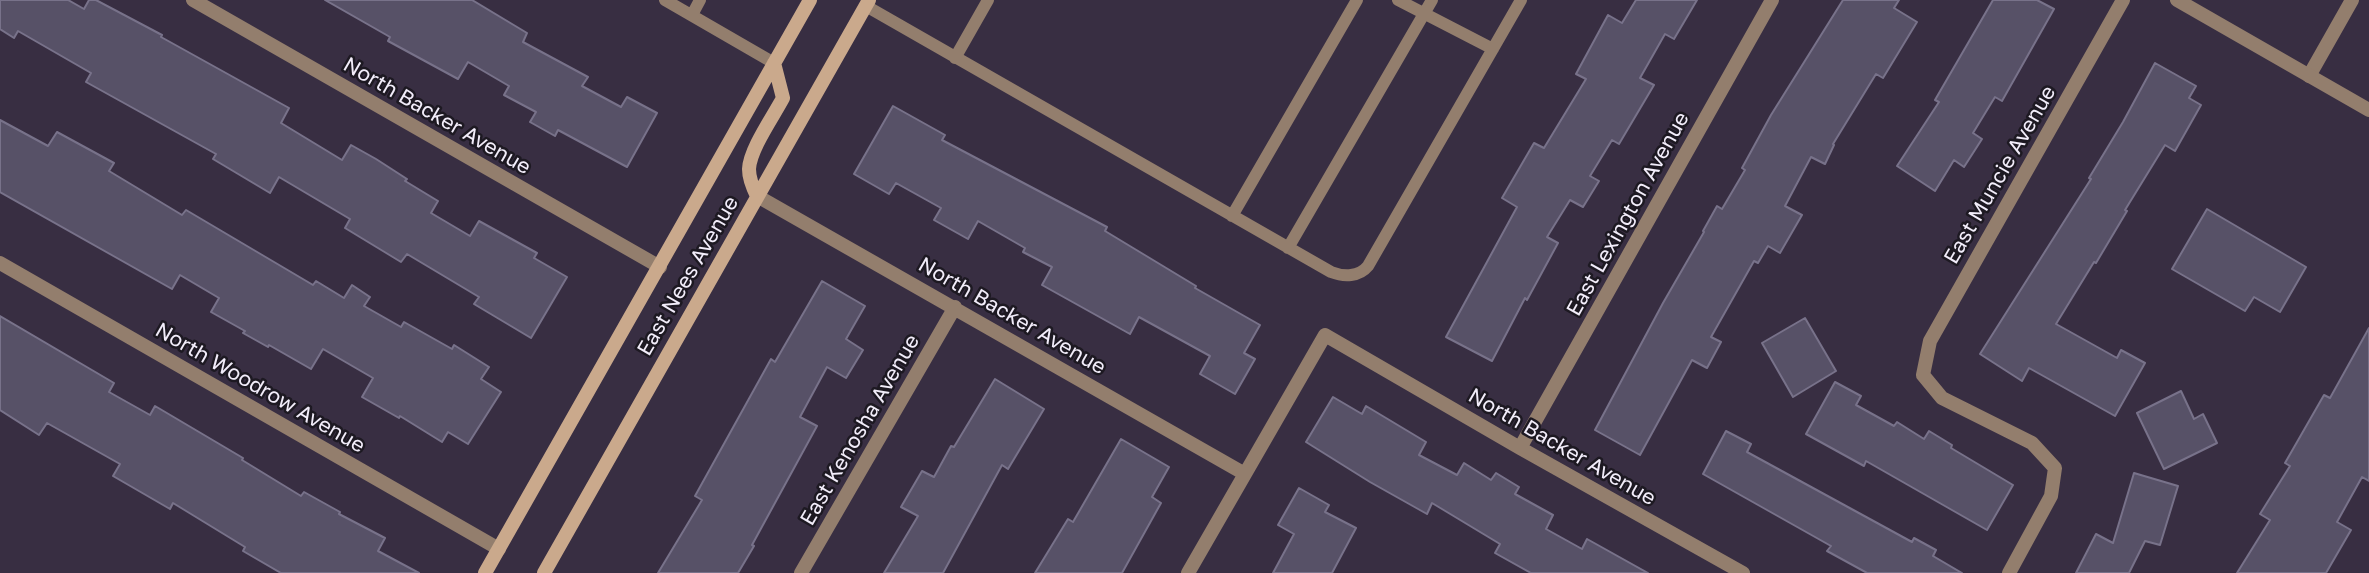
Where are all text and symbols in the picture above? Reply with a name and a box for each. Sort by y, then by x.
street label: North Backer Avenue [339,52,535,180]
street label: East Muncie Avenue [1939,81,2061,269]
street label: East Lexington Avenue [1561,108,1695,320]
street label: East Nees Avenue [632,192,744,360]
street label: North Backer Avenue [914,252,1110,380]
street label: North Woodrow Avenue [151,318,369,458]
street label: East Kenosha Avenue [795,330,925,530]
street label: North Backer Avenue [1464,383,1660,511]

